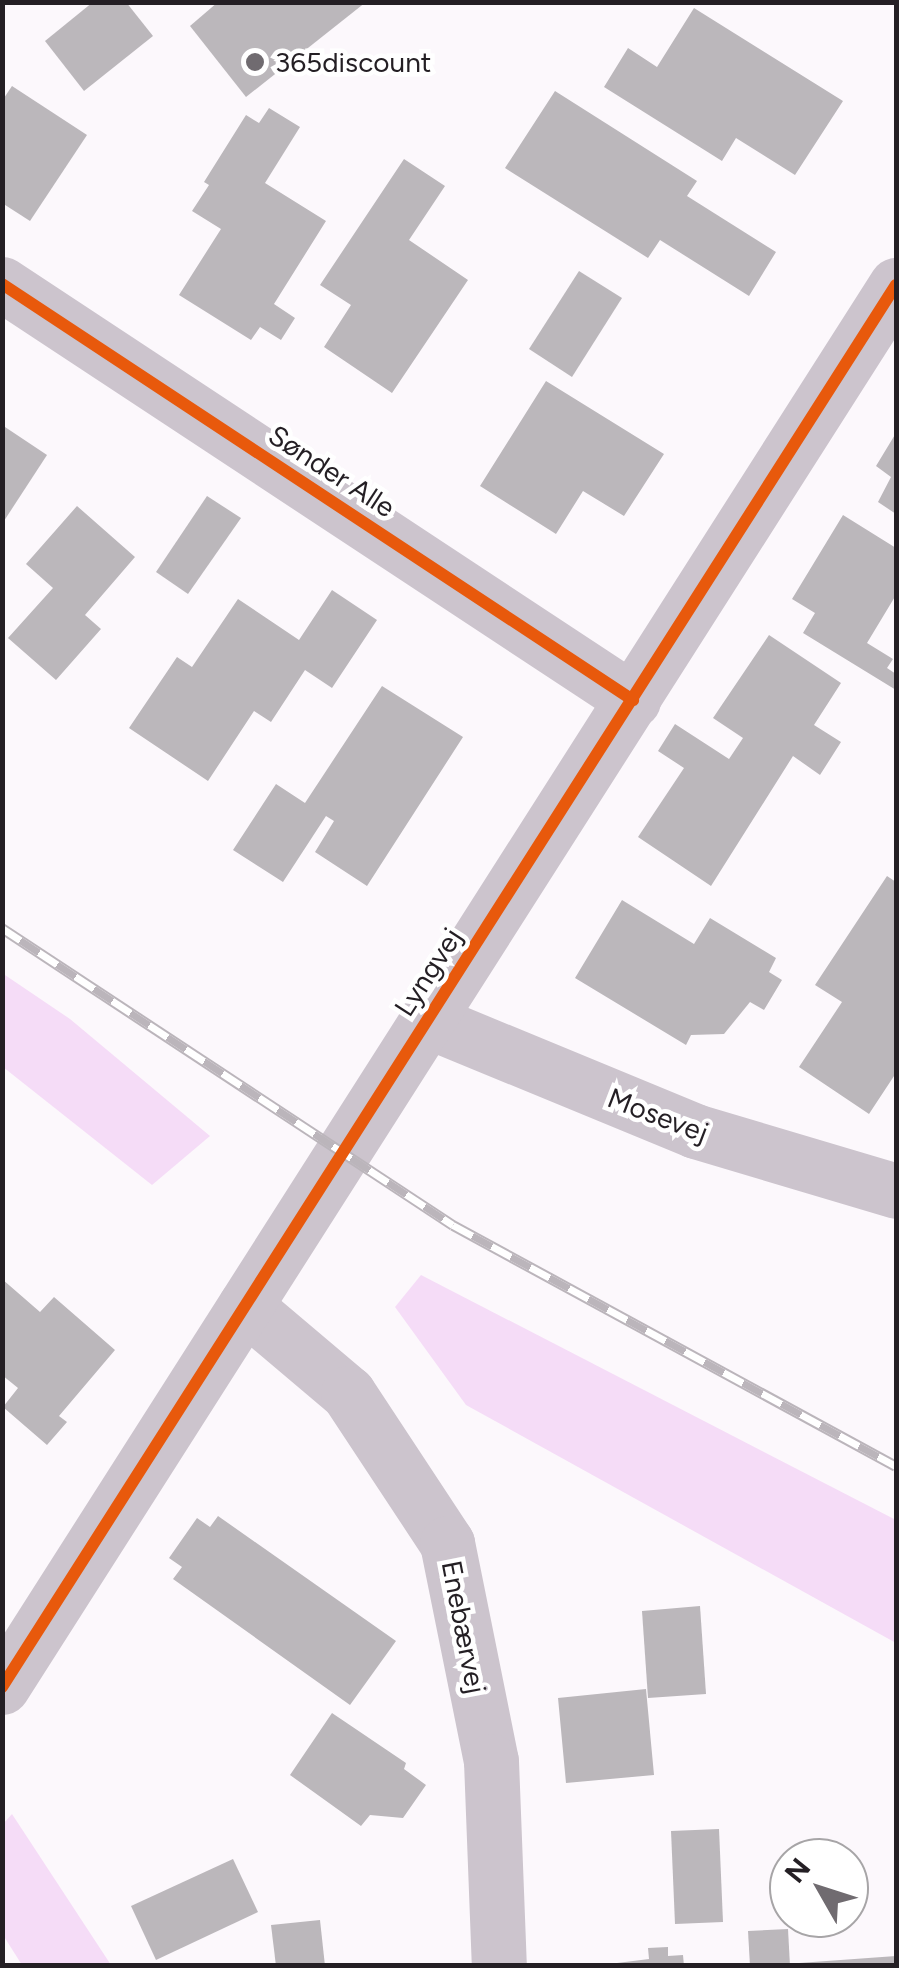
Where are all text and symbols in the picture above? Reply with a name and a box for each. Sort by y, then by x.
place label: 365discount [275,45,431,79]
marker: 365discount [244,51,266,73]
street label: Sønder Alle [263,418,401,524]
street label: Lyngvej [387,922,469,1022]
street label: Mosevej [603,1081,713,1149]
street label: Enebærvej [435,1558,493,1696]
north arrow [769,1838,869,1938]
text: N [777,1851,817,1889]

